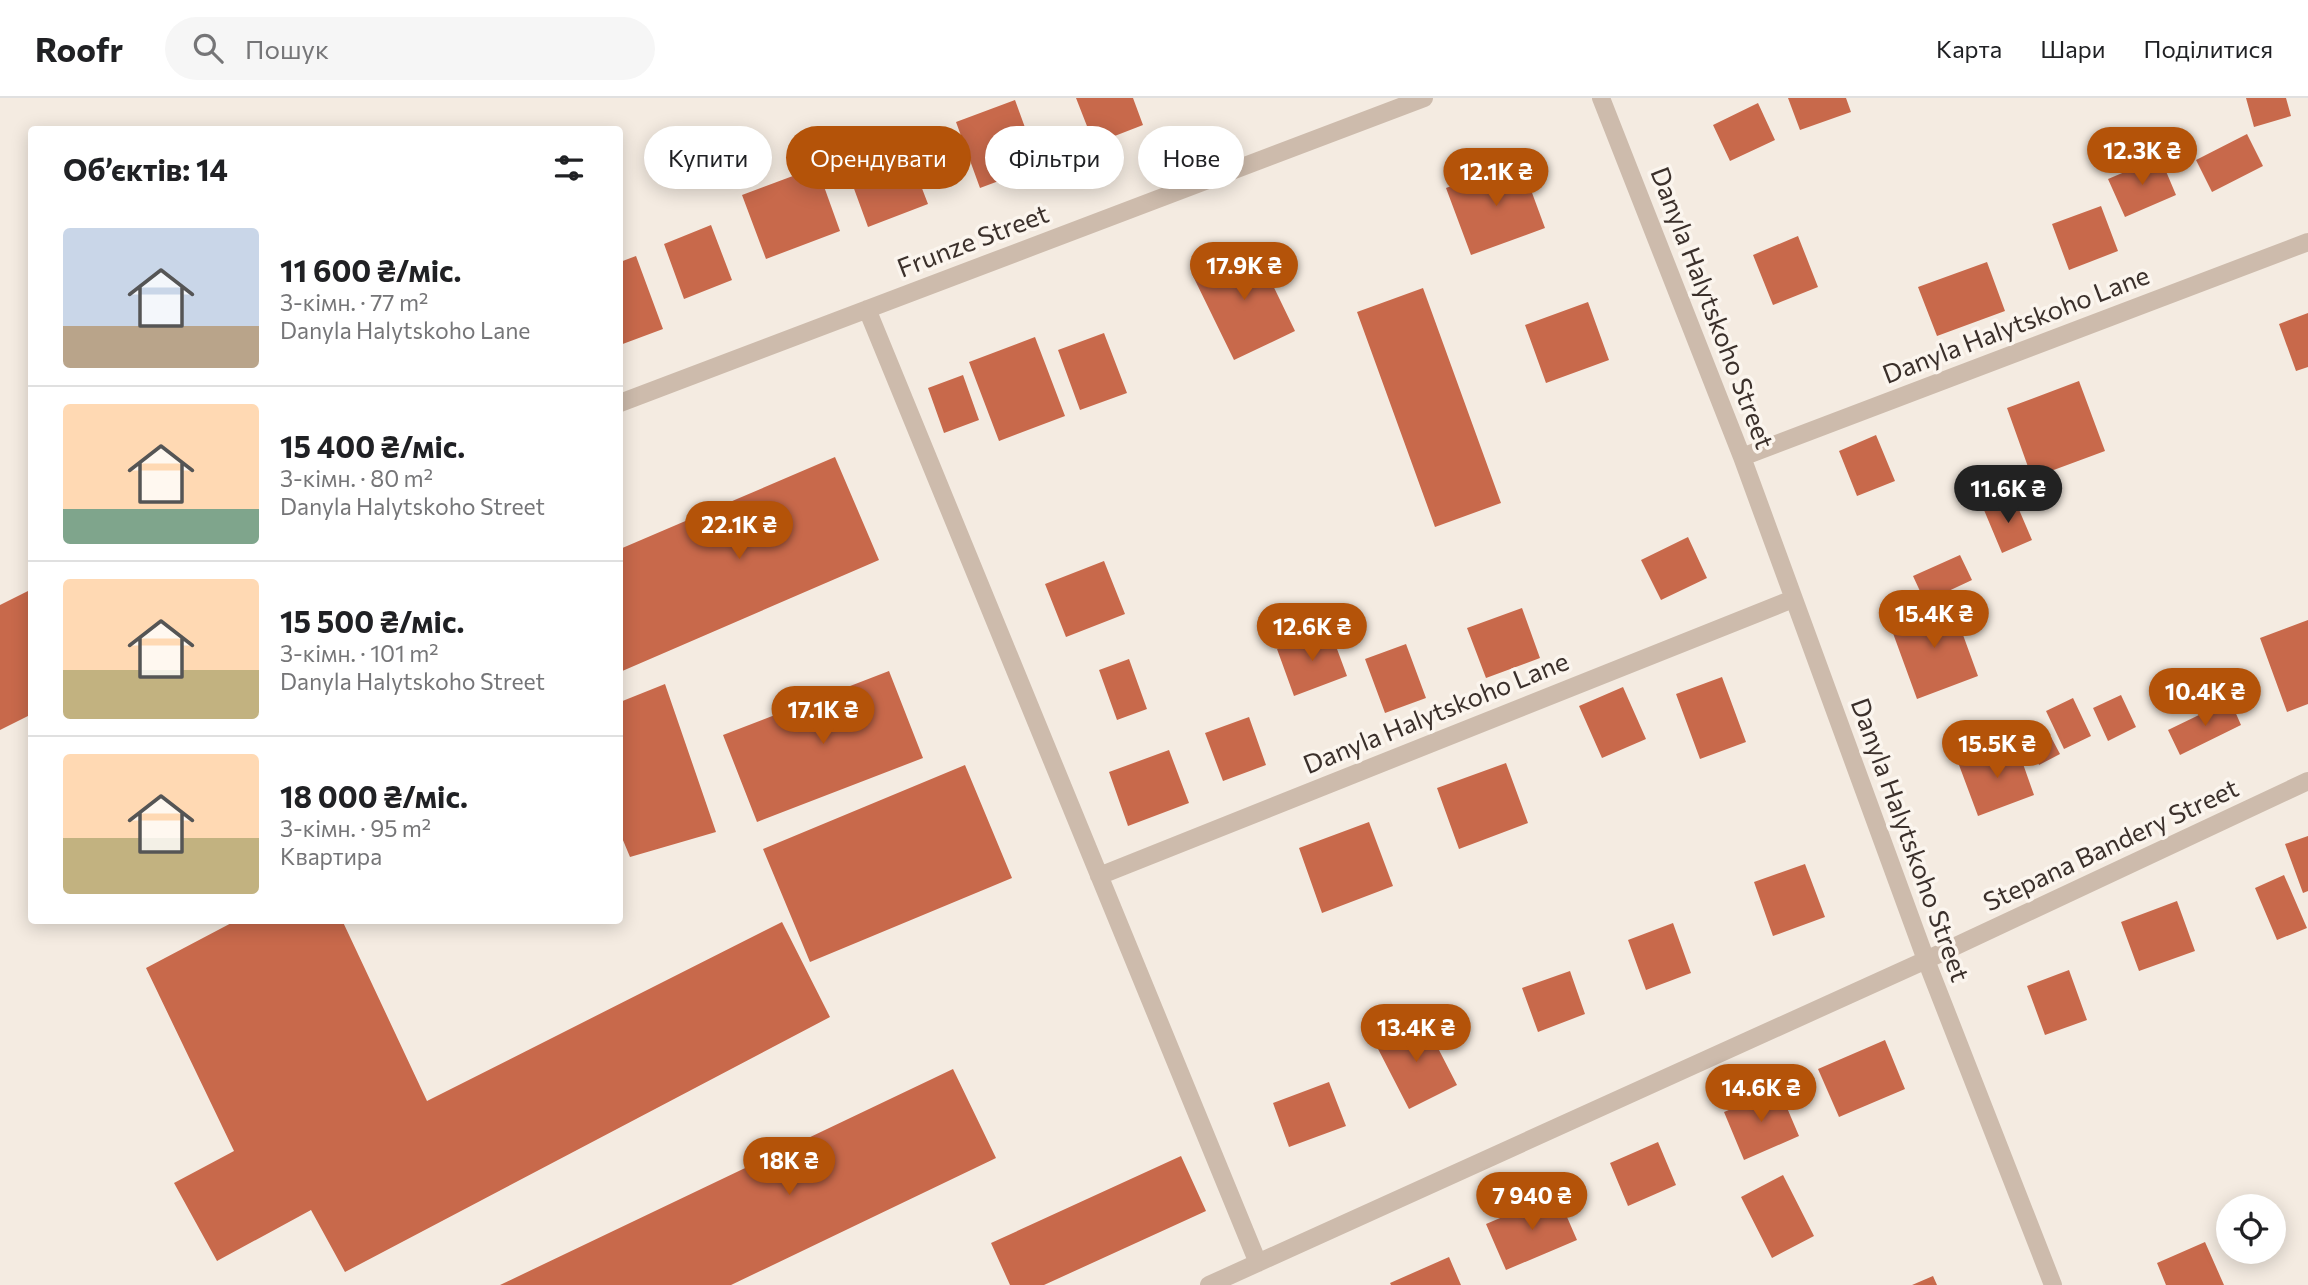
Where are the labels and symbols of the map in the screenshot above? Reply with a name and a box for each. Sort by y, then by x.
pin: 12.3K ₴ [2077,127,2207,187]
pin: 12.1K ₴ [1431,148,1561,208]
street label: Danyla Halytskoho Street [1645,162,1782,453]
street label: Frunze Street [892,197,1052,283]
pin: 17.9K ₴ [1179,242,1309,302]
street label: Danyla Halytskoho Lane [1878,258,2153,389]
pin: 11.6K ₴ [1943,466,2073,525]
pin: 22.1K ₴ [674,502,804,561]
pin: 15.4K ₴ [1869,590,1999,650]
pin: 12.6K ₴ [1247,603,1377,663]
street label: Danyla Halytskoho Lane [1298,644,1573,779]
pin: 10.4K ₴ [2140,668,2270,728]
pin: 17.1K ₴ [758,686,888,746]
street label: Danyla Halytskoho Street [1846,693,1977,986]
pin: 15.5K ₴ [1932,720,2062,780]
street label: Stepana Bandery Street [1978,771,2243,916]
pin: 13.4K ₴ [1351,1004,1481,1064]
pin: 14.6K ₴ [1696,1065,1826,1124]
pin: 18K ₴ [740,1138,838,1197]
pin: 7 940 ₴ [1467,1172,1597,1232]

